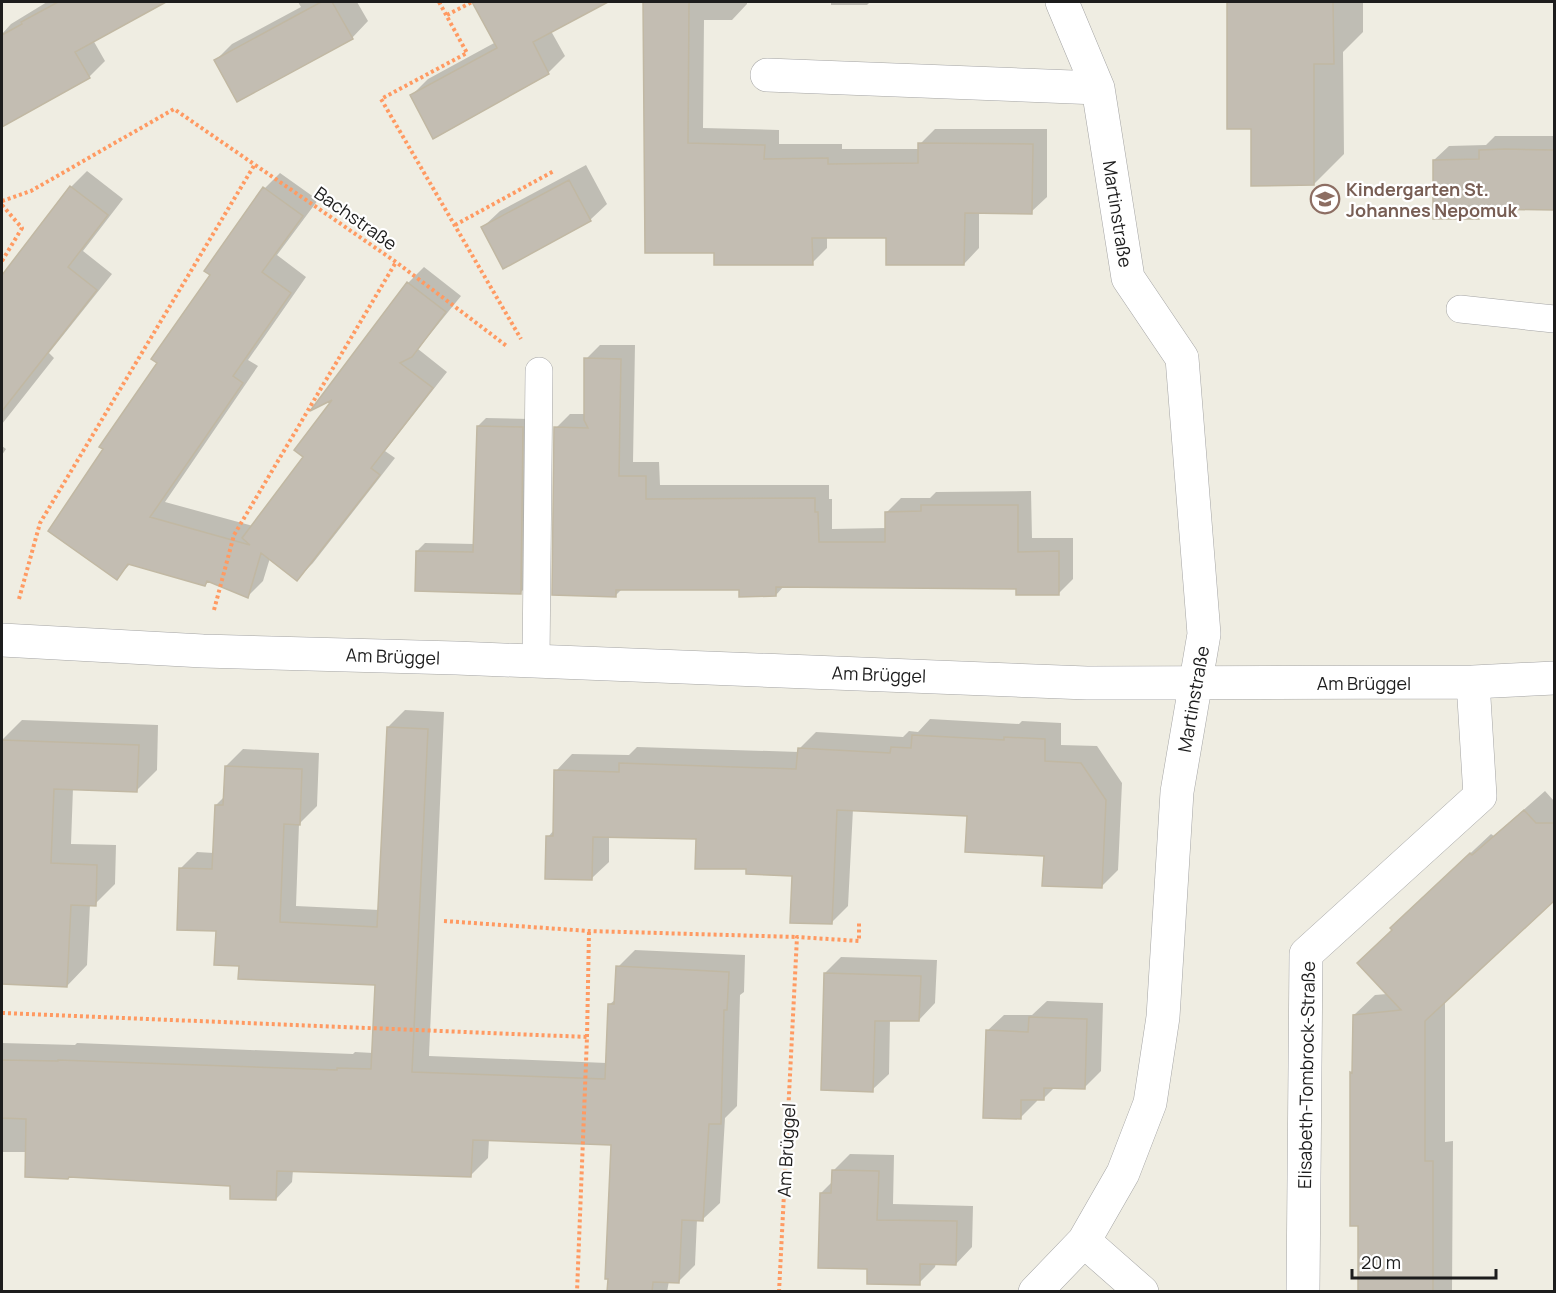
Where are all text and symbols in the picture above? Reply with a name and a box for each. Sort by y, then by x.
street label: Martinstraße [1098,159,1138,269]
place label: Kindergarten St. Johannes Nepomuk [1346,177,1518,222]
street label: Bachstraße [310,181,402,255]
school or university icon: Kindergarten St. Johannes Nepomuk [1309,183,1341,215]
street label: Am Brüggel [345,642,441,670]
street label: Martinstraße [1172,644,1214,754]
street label: Am Brüggel [831,660,927,688]
street label: Am Brüggel [1317,671,1411,695]
street label: Elisabeth-Tombrock-Straße [1292,961,1320,1189]
street label: Am Brüggel [772,1102,800,1198]
scale bar [1352,1242,1496,1280]
text: 20 m [1361,1250,1401,1274]

